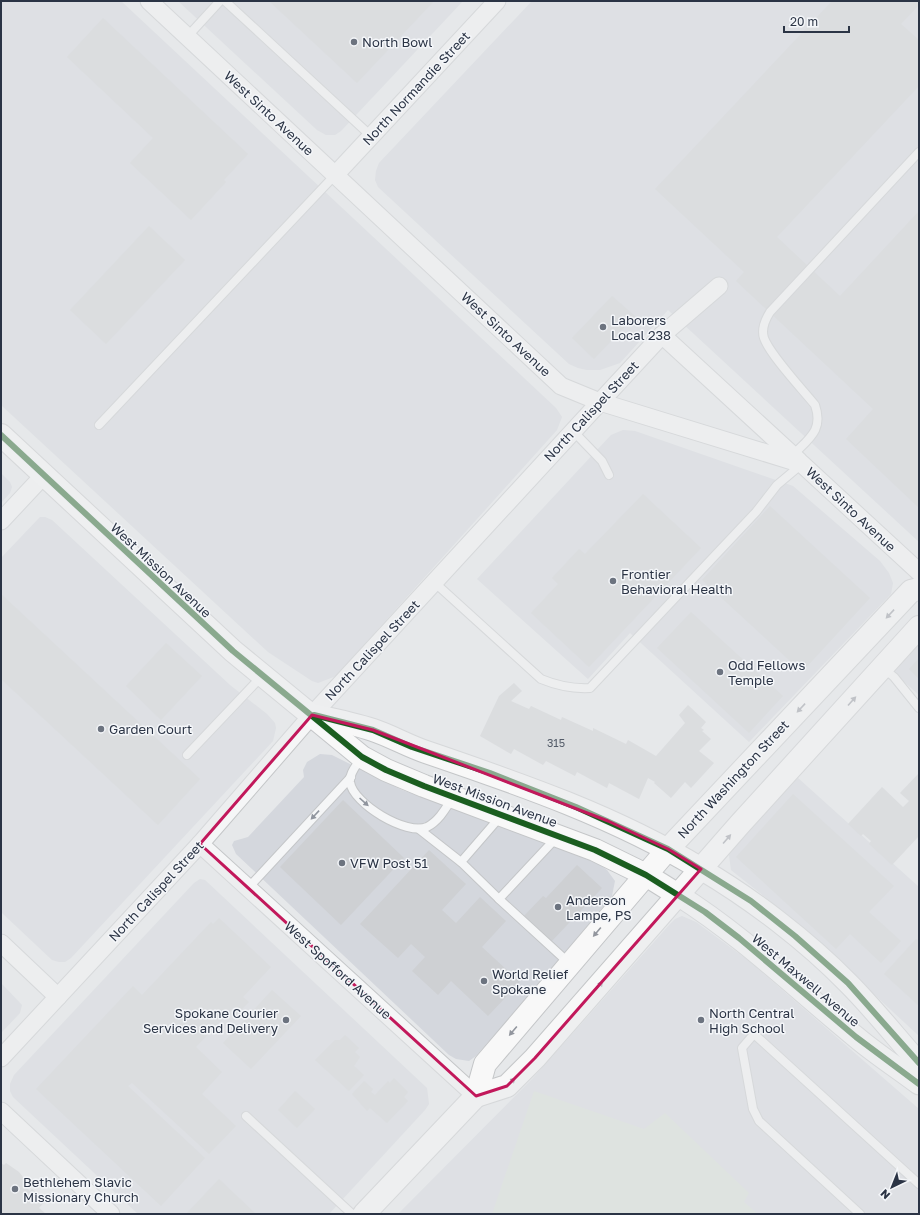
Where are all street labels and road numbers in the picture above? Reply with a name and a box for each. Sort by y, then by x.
street label: North Normandie Street [359,28,473,148]
street label: West Sinto Avenue [221,67,317,159]
street label: West Sinto Avenue [458,288,554,380]
street label: North Calispel Street [540,357,642,465]
street label: West Sinto Avenue [803,463,899,555]
street label: West Mission Avenue [107,519,215,621]
street label: North Calispel Street [321,596,423,704]
street label: North Washington Street [674,717,792,841]
street label: West Mission Avenue [430,770,560,830]
street label: North Calispel Street [105,837,207,945]
street label: West Spofford Avenue [281,918,395,1022]
street label: West Maxwell Avenue [749,930,863,1030]

